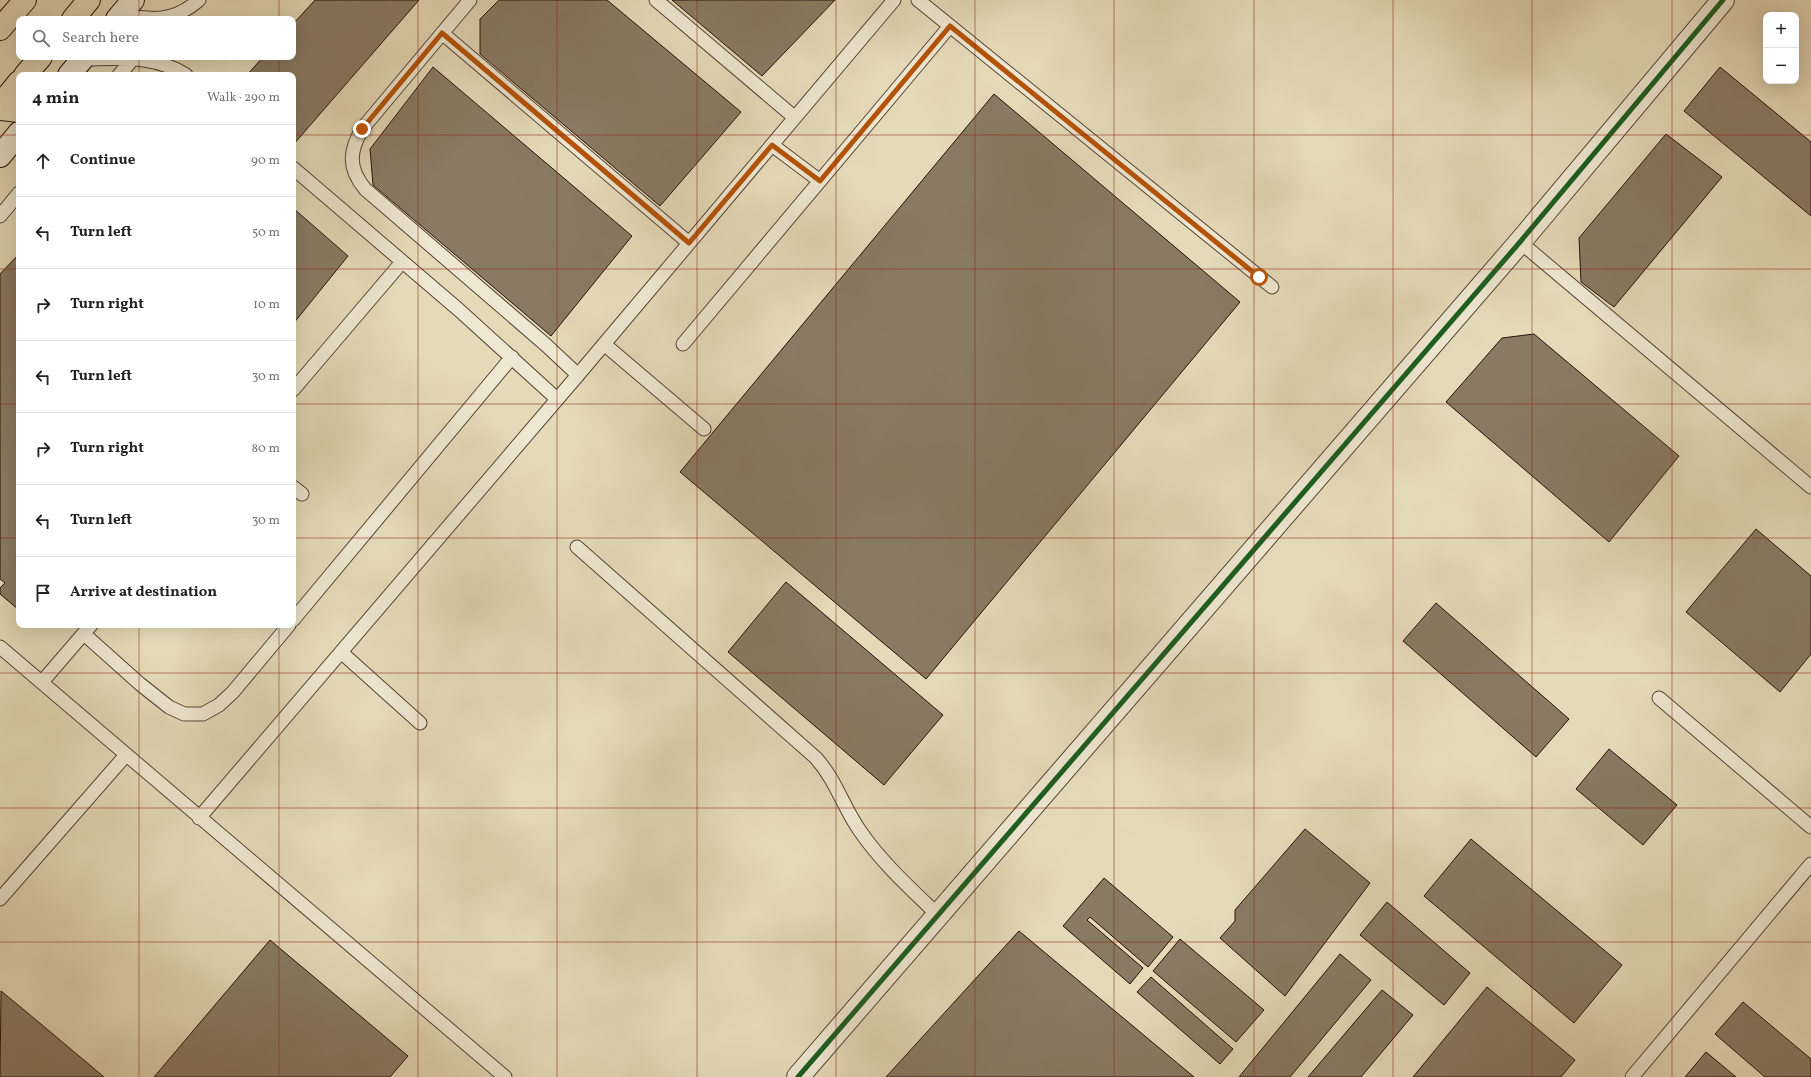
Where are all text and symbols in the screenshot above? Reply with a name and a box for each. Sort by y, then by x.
map controls [1763,12,1799,84]
button: + [1763,12,1799,48]
search box [16,16,296,60]
icon: search [30,27,52,49]
text: Search here [62,28,139,49]
button: − [1763,48,1799,84]
text: 4 min [32,87,79,110]
text: Walk · 290 m [207,89,280,107]
route end [353,120,371,138]
icon: ahead [32,150,54,172]
text: Continue [70,150,135,171]
text: 90 m [251,152,280,170]
icon: left [32,222,54,244]
text: Turn left [70,222,132,243]
text: 50 m [252,224,280,242]
route start [1250,268,1268,286]
icon: right [32,294,54,316]
text: Turn right [70,294,144,315]
text: 10 m [253,296,280,314]
icon: left [32,366,54,388]
text: Turn left [70,366,132,387]
text: 30 m [252,368,280,386]
icon: right [32,438,54,460]
text: Turn right [70,438,144,459]
text: 80 m [251,440,280,458]
icon: left [32,510,54,532]
text: Turn left [70,510,132,531]
text: 30 m [252,512,280,530]
icon: arrive [32,582,54,604]
text: Arrive at destination [70,582,217,603]

